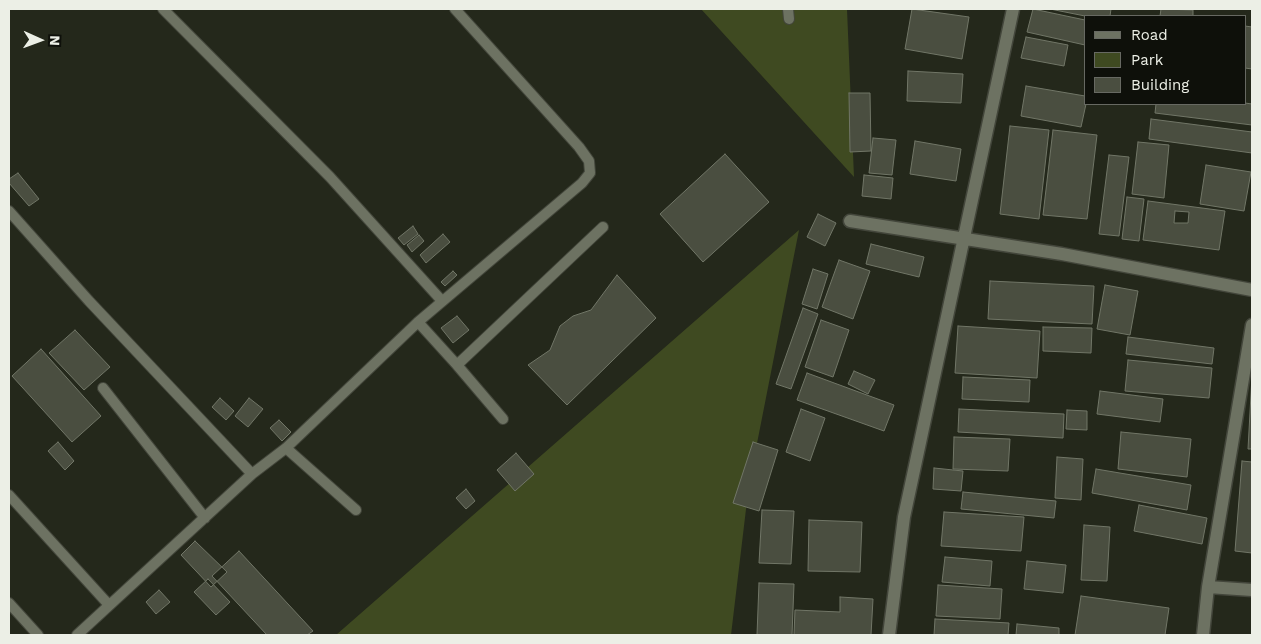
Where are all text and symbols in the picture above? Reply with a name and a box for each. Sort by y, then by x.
north arrow [15,15,65,65]
legend [1084,15,1246,105]
text: Road [1131,26,1168,44]
text: N [47,35,63,46]
text: Park [1131,51,1163,69]
text: Building [1131,76,1189,94]

